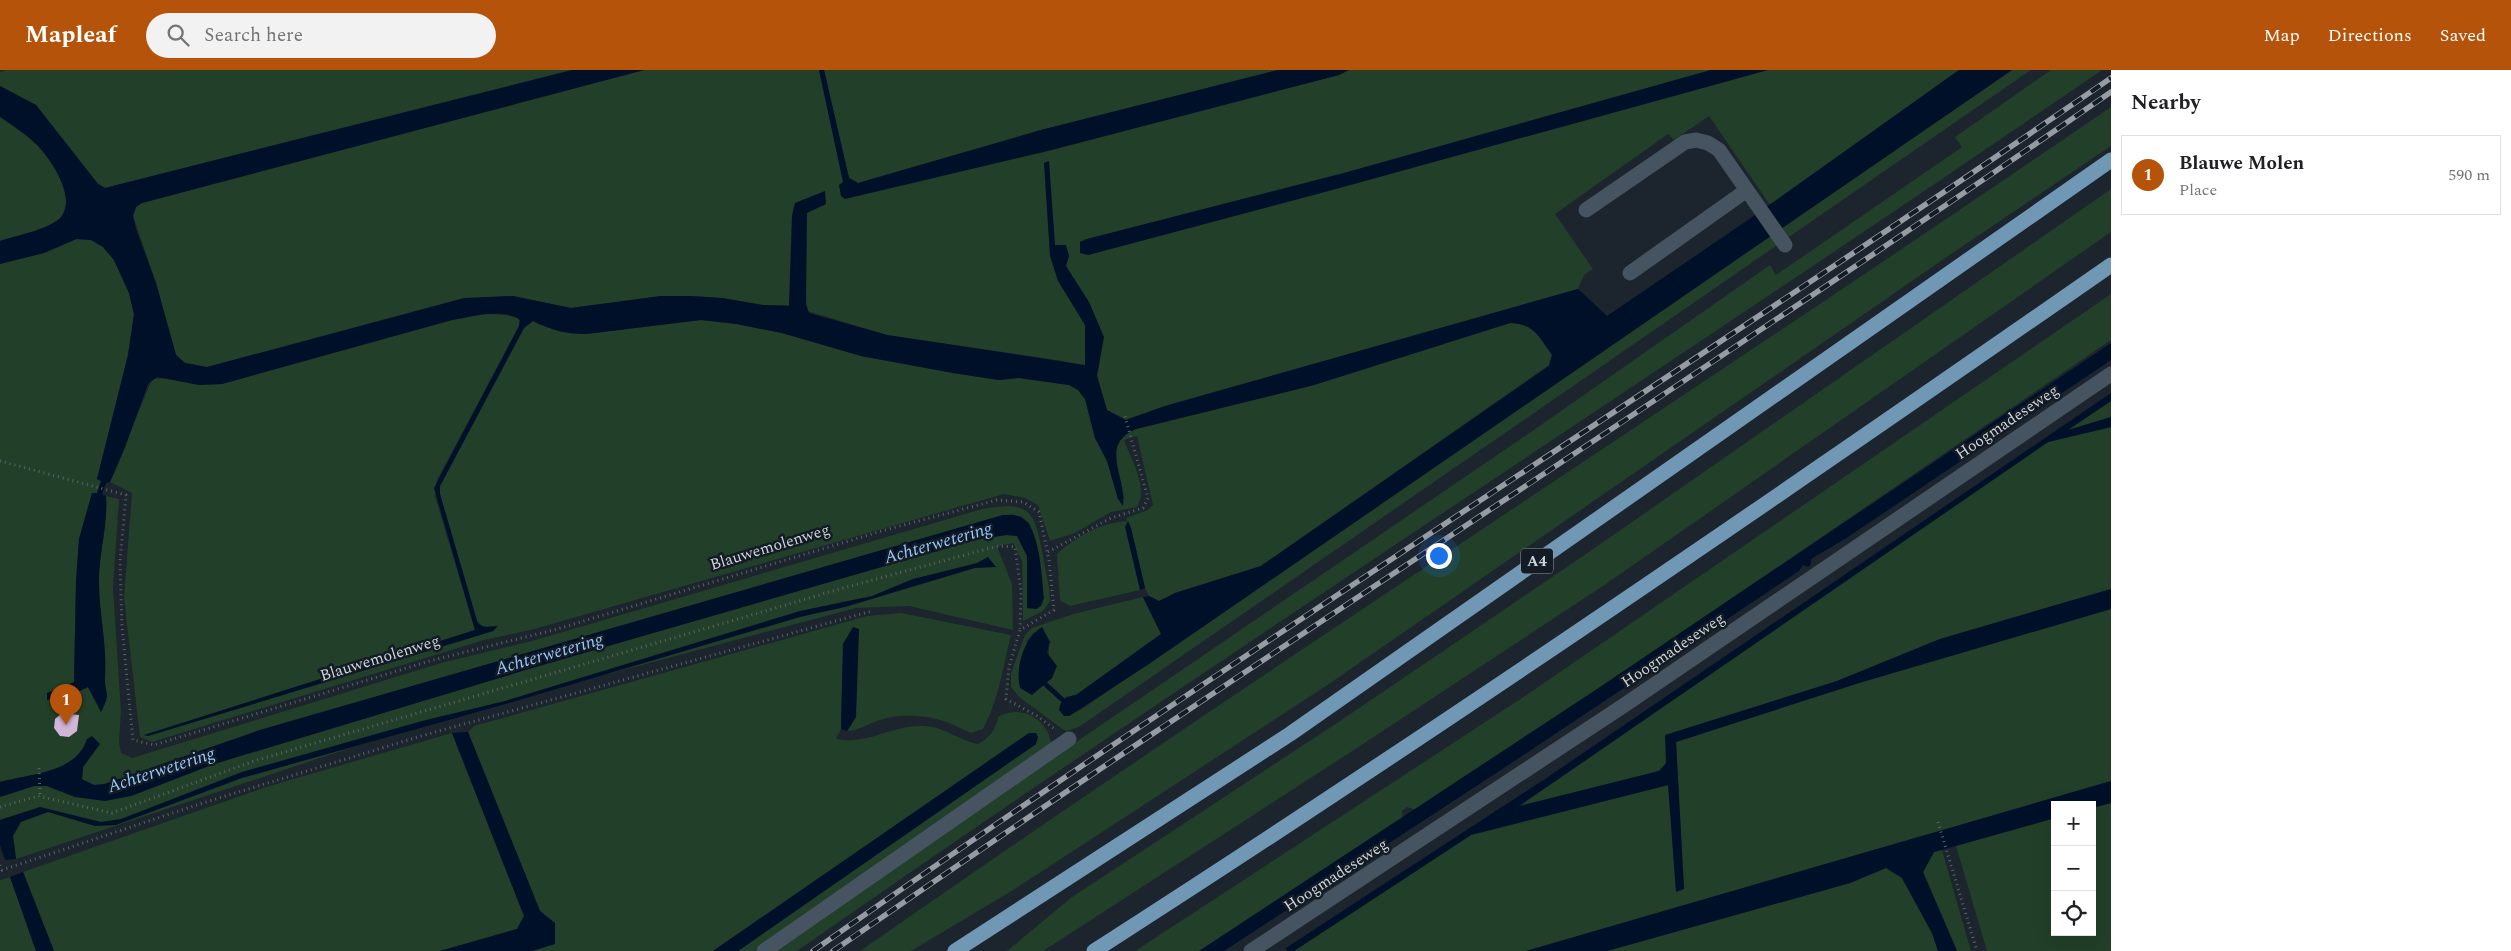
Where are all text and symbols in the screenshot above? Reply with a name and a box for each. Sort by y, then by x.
search box [146,13,496,58]
text: Mapleaf [25,17,116,53]
icon: search [164,21,192,49]
text: Search here [204,21,303,50]
text: Map [2264,22,2300,49]
text: Directions [2328,22,2412,49]
text: Saved [2440,22,2486,49]
text: Nearby [2131,87,2201,119]
text: Blauwe Molen [2179,149,2304,178]
text: 1 [2144,163,2152,187]
text: 590 m [2448,163,2490,187]
text: Place [2179,178,2217,202]
street label: Hoogmadeseweg [1950,378,2064,466]
water label: Achterwetering [880,514,996,572]
street label: Blauwemolenweg [707,517,833,577]
your location [1426,543,1452,569]
road number: A4 [1521,548,1553,574]
street label: Hoogmadeseweg [1616,606,1730,694]
water label: Achterwetering [491,625,607,683]
street label: Blauwemolenweg [317,628,443,688]
pin: 1 [50,684,82,725]
water label: Achterwetering [103,740,219,800]
map controls [2051,801,2096,936]
button: + [2051,801,2096,846]
street label: Hoogmadeseweg [1279,832,1393,918]
button: − [2051,846,2096,891]
button: locate [2051,891,2096,936]

